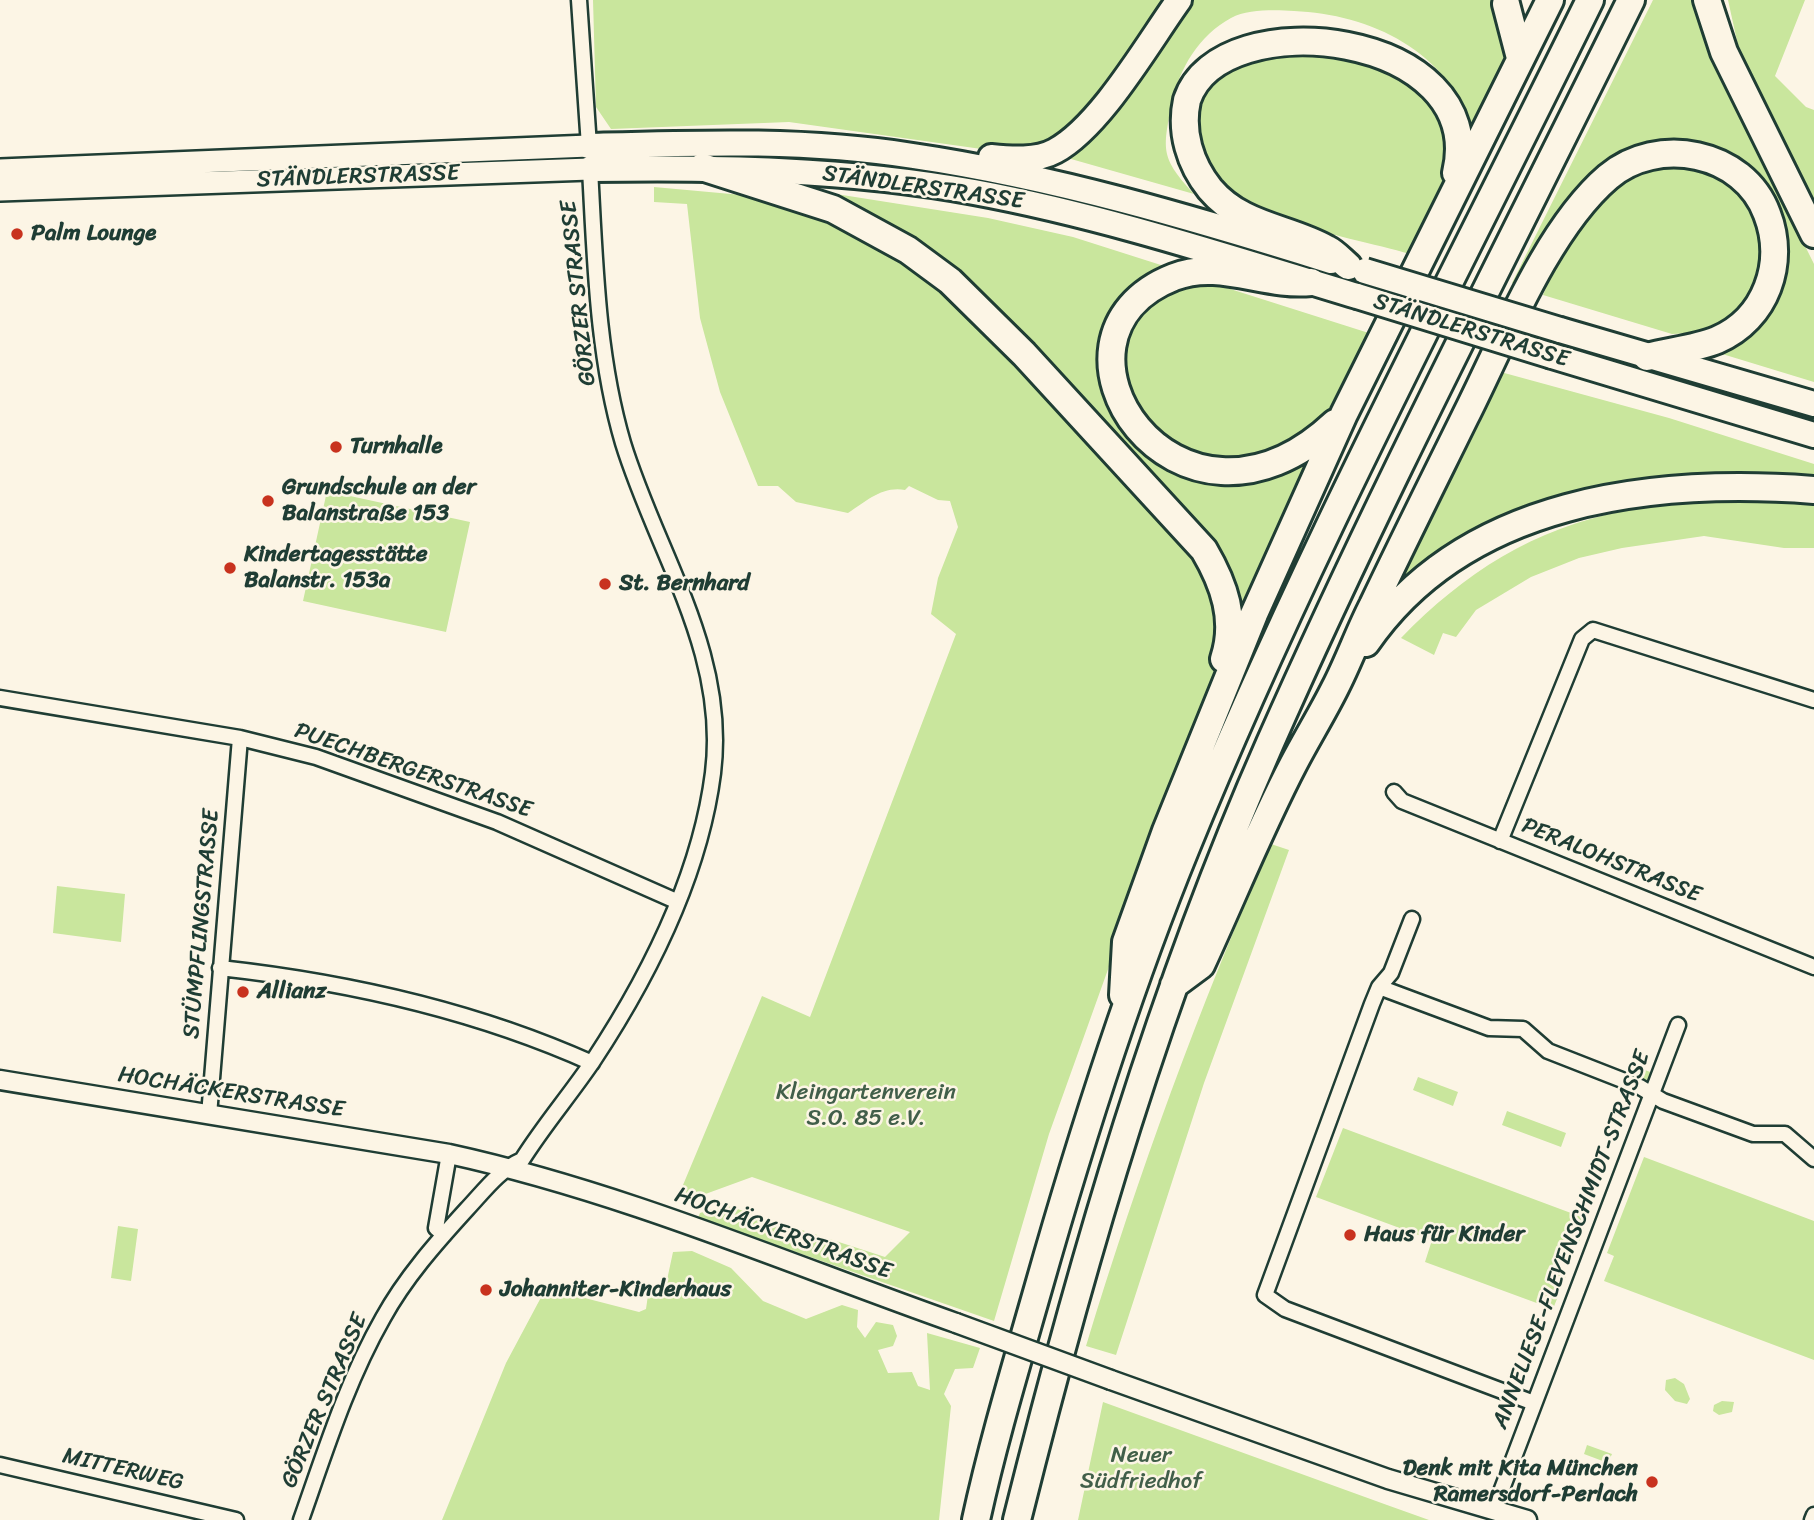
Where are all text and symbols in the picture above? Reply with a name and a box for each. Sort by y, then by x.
street label: STÄNDLERSTRASSE [256,160,460,194]
street label: STÄNDLERSTRASSE [821,160,1025,216]
street label: GÖRZER STRASSE [556,199,602,387]
place label: Palm Lounge [31,220,156,248]
marker: Palm Lounge [9,226,25,242]
street label: STÄNDLERSTRASSE [1370,288,1572,374]
place label: Turnhalle [350,433,443,461]
marker: Turnhalle [328,439,344,455]
place label: Grundschule an der Balanstraße 153 [282,474,476,528]
marker: Grundschule an der Balanstraße 153 [260,493,276,509]
place label: Kindertagesstätte Balanstr. 153a [244,541,428,595]
marker: Kindertagesstätte Balanstr. 153a [222,560,238,576]
place label: St. Bernhard [619,570,750,598]
marker: St. Bernhard [597,576,613,592]
street label: PUECHBERGERSTRASSE [291,717,535,825]
street label: STÜMPFLINGSTRASSE [178,808,226,1040]
street label: PERALOHSTRASSE [1517,812,1705,910]
place label: Allianz [257,978,327,1006]
marker: Allianz [235,984,251,1000]
street label: ANNELIESE-FLEYENSCHMIDT-STRASSE [1487,1047,1657,1433]
street label: HOCHÄCKERSTRASSE [116,1061,346,1125]
park label: Kleingartenverein S.O. 85 e.V. [776,1079,956,1133]
street label: HOCHÄCKERSTRASSE [671,1182,895,1286]
place label: Haus für Kinder [1364,1221,1525,1249]
marker: Haus für Kinder [1342,1227,1358,1243]
place label: Johanniter-Kinderhaus [500,1276,731,1304]
marker: Johanniter-Kinderhaus [478,1282,494,1298]
street label: GÖRZER STRASSE [276,1310,374,1492]
park label: Neuer Südfriedhof [1080,1442,1202,1496]
street label: MITTERWEG [60,1443,186,1497]
place label: Denk mit Kita München Ramersdorf-Perlach [1403,1455,1638,1509]
marker: Denk mit Kita München Ramersdorf-Perlach [1644,1474,1660,1490]

